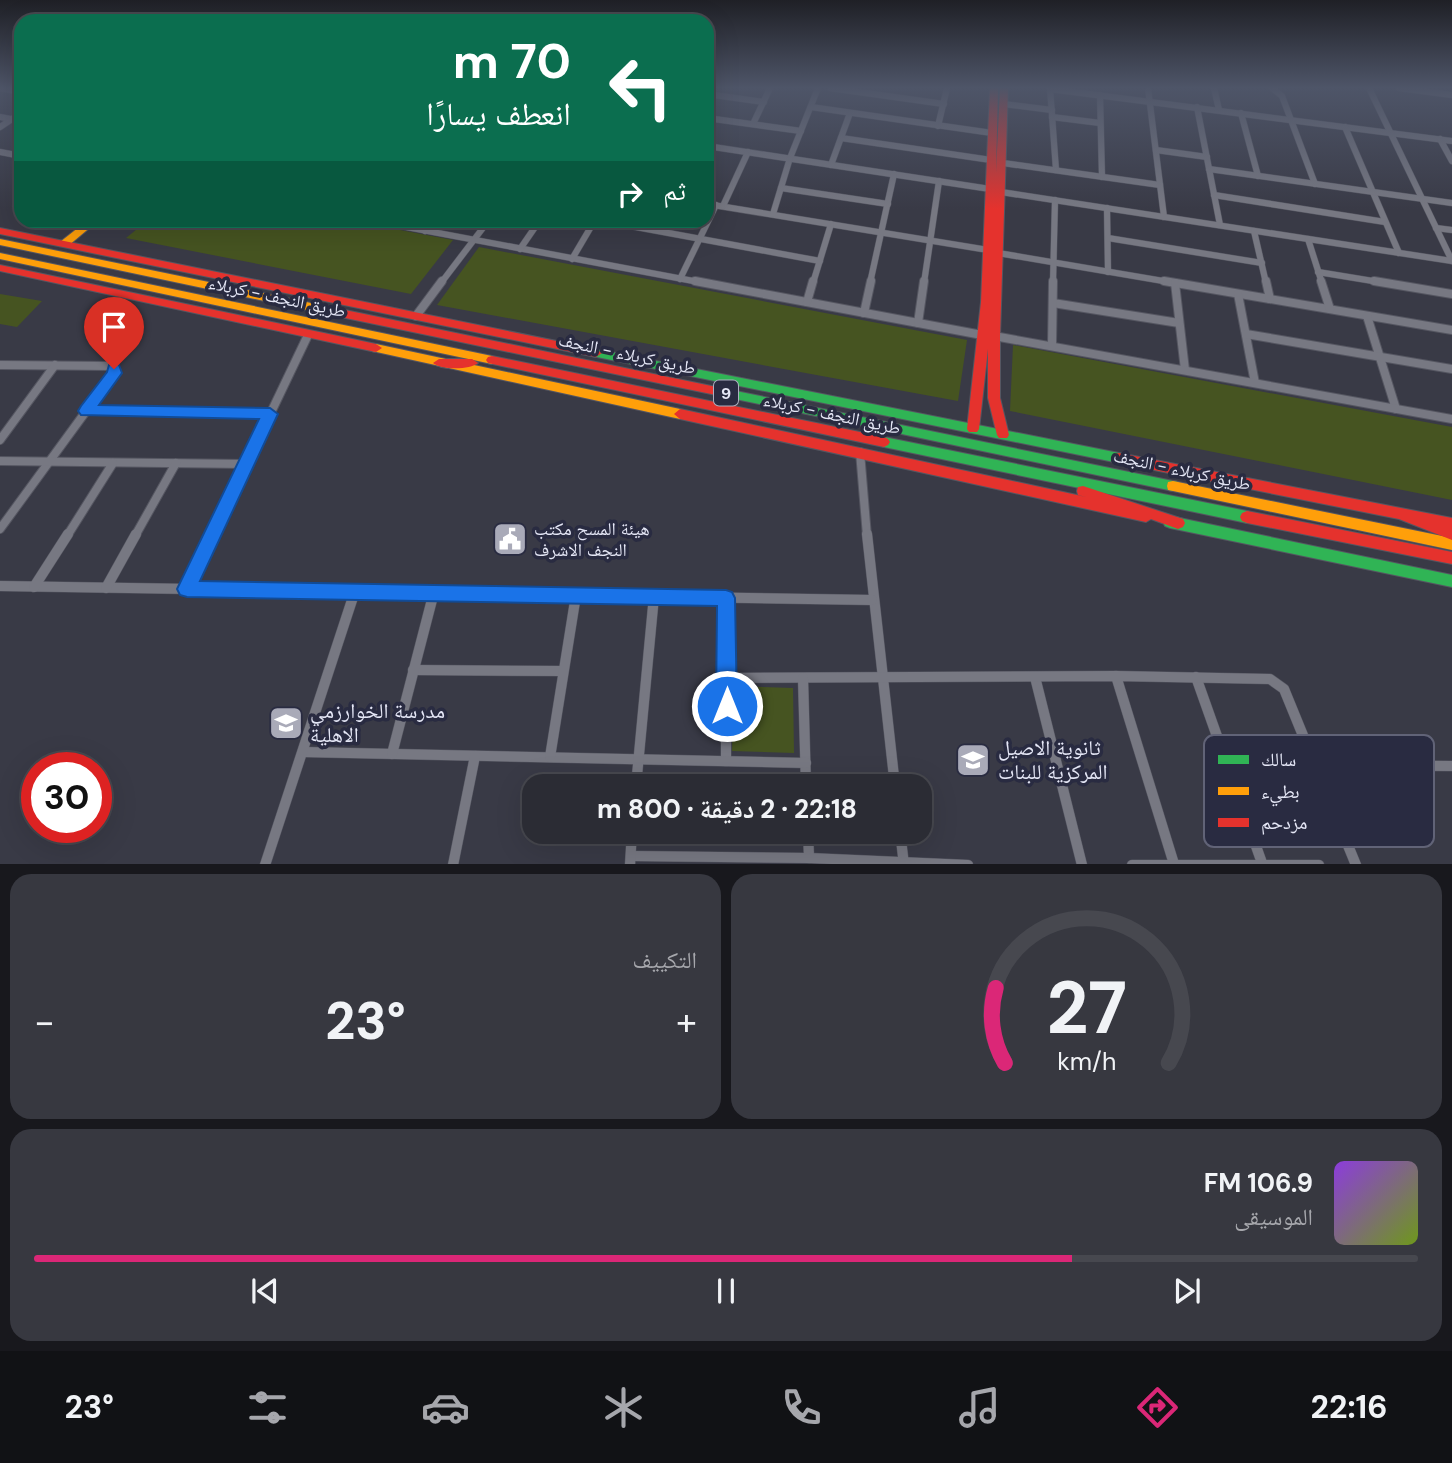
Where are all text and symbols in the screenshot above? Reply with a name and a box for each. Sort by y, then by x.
text: 70 m [453,29,571,93]
icon: left [595,42,686,133]
text: انعطف يسارًا [426,93,571,135]
text: ثم [663,174,686,208]
icon: right [611,175,649,213]
street label: طريق النجف - کربلاء [206,271,348,323]
pin [84,297,144,369]
icon: arrive [95,308,133,346]
street label: طريق کربلاء - النجف [556,328,698,380]
road number: 9 [714,380,738,406]
street label: طريق النجف - کربلاء [761,388,903,440]
street label: طريق کربلاء - النجف [1111,444,1253,496]
place label: هيئة المسح مكتب النجف الاشرف [534,517,650,562]
public building icon: هيئة المسح مكتب النجف الاشرف [491,520,529,558]
position arrow [690,669,764,743]
place label: مدرسة الخوارزمي الاهلية [310,697,445,749]
school or university icon: مدرسة الخوارزمي الاهلية [267,704,305,742]
place label: ثانوية الاصيل المركزية للبنات [998,734,1107,786]
legend [1204,735,1434,847]
school or university icon: ثانوية الاصيل المركزية للبنات [954,741,992,779]
text: سالك [1261,747,1296,772]
speed limit sign: 30 [21,752,112,843]
text: بطيء [1261,779,1300,807]
text: 22:18 · 2 دقيقة · 800 m [597,792,857,826]
text: مزدحم [1261,810,1307,835]
text: التكييف [632,945,697,975]
text: 27 [1046,961,1127,1056]
text: 23° [325,987,406,1055]
text: − [34,997,55,1047]
text: + [676,997,697,1047]
text: km/h [1057,1044,1116,1077]
text: 106.9 FM [1204,1166,1313,1200]
text: الموسيقى [1234,1202,1313,1232]
icon: previous [246,1272,284,1310]
icon: pause [707,1272,745,1310]
icon: next [1168,1272,1206,1310]
icon: filters [243,1383,292,1432]
icon: car [421,1383,470,1432]
icon: climate [599,1383,648,1432]
icon: phone [777,1383,826,1432]
icon: music [955,1383,1004,1432]
icon: directions [1133,1383,1182,1432]
text: 23° [65,1386,114,1428]
text: 22:16 [1311,1386,1388,1428]

